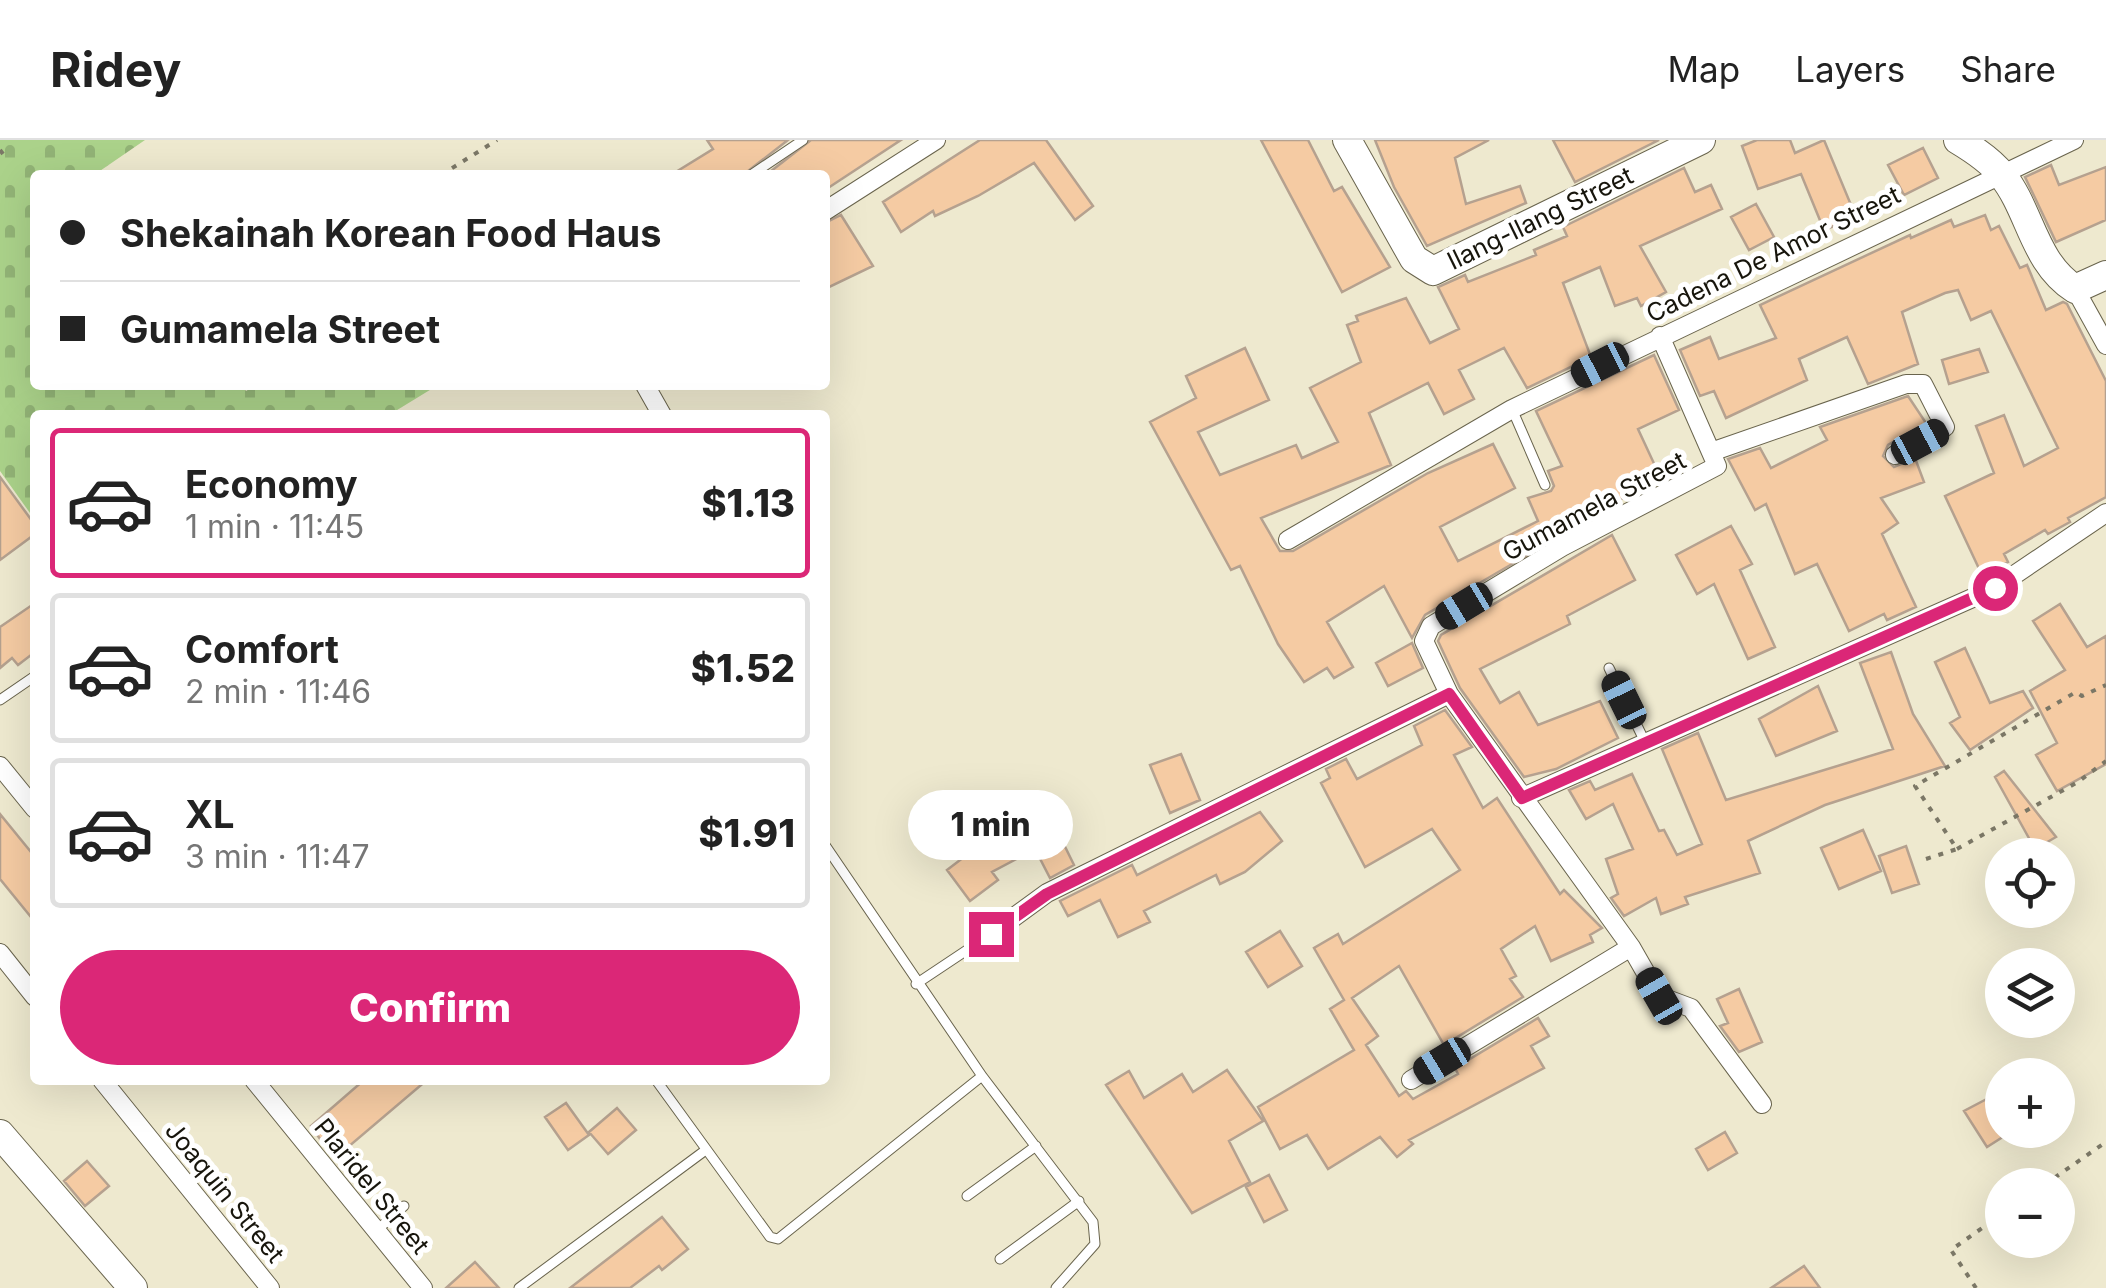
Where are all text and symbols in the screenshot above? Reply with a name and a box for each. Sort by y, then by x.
text: Ridey [50,40,181,99]
text: Map [1668,48,1740,90]
text: Layers [1795,48,1905,90]
text: Share [1960,48,2056,90]
street label: Ilang-Ilang Street [1442,160,1638,276]
street label: Cadena De Amor Street [1641,179,1905,329]
text: Shekainah Korean Food Haus [120,210,662,256]
text: Gumamela Street [120,306,440,352]
car [1566,338,1634,392]
car [1886,415,1954,469]
street label: Gumamela Street [1497,445,1691,567]
icon: car [65,458,155,548]
text: Economy [185,461,358,507]
text: $1.13 [702,480,795,526]
text: 1 min · 11:45 [185,507,364,546]
route start [1973,566,2018,611]
car [1431,578,1497,634]
icon: car [65,623,155,713]
text: Comfort [185,626,339,672]
text: $1.52 [691,645,795,691]
car [1597,666,1651,734]
text: 2 min · 11:46 [185,672,371,711]
icon: car [65,788,155,878]
callout: 1 min [908,789,1074,859]
text: XL [185,791,235,837]
text: 1 min [950,805,1031,844]
text: $1.91 [698,810,795,856]
text: 3 min · 11:47 [185,837,370,876]
map controls [1985,838,2075,1258]
button: locate [1985,838,2075,928]
route end [969,912,1014,957]
button: layers [1985,948,2075,1038]
button: Confirm [60,950,800,1065]
car [1631,963,1687,1029]
car [1409,1033,1475,1089]
button: + [1985,1058,2075,1148]
street label: Plaridel Street [308,1112,436,1260]
street label: Joaquin Street [159,1116,291,1268]
button: − [1985,1168,2075,1258]

